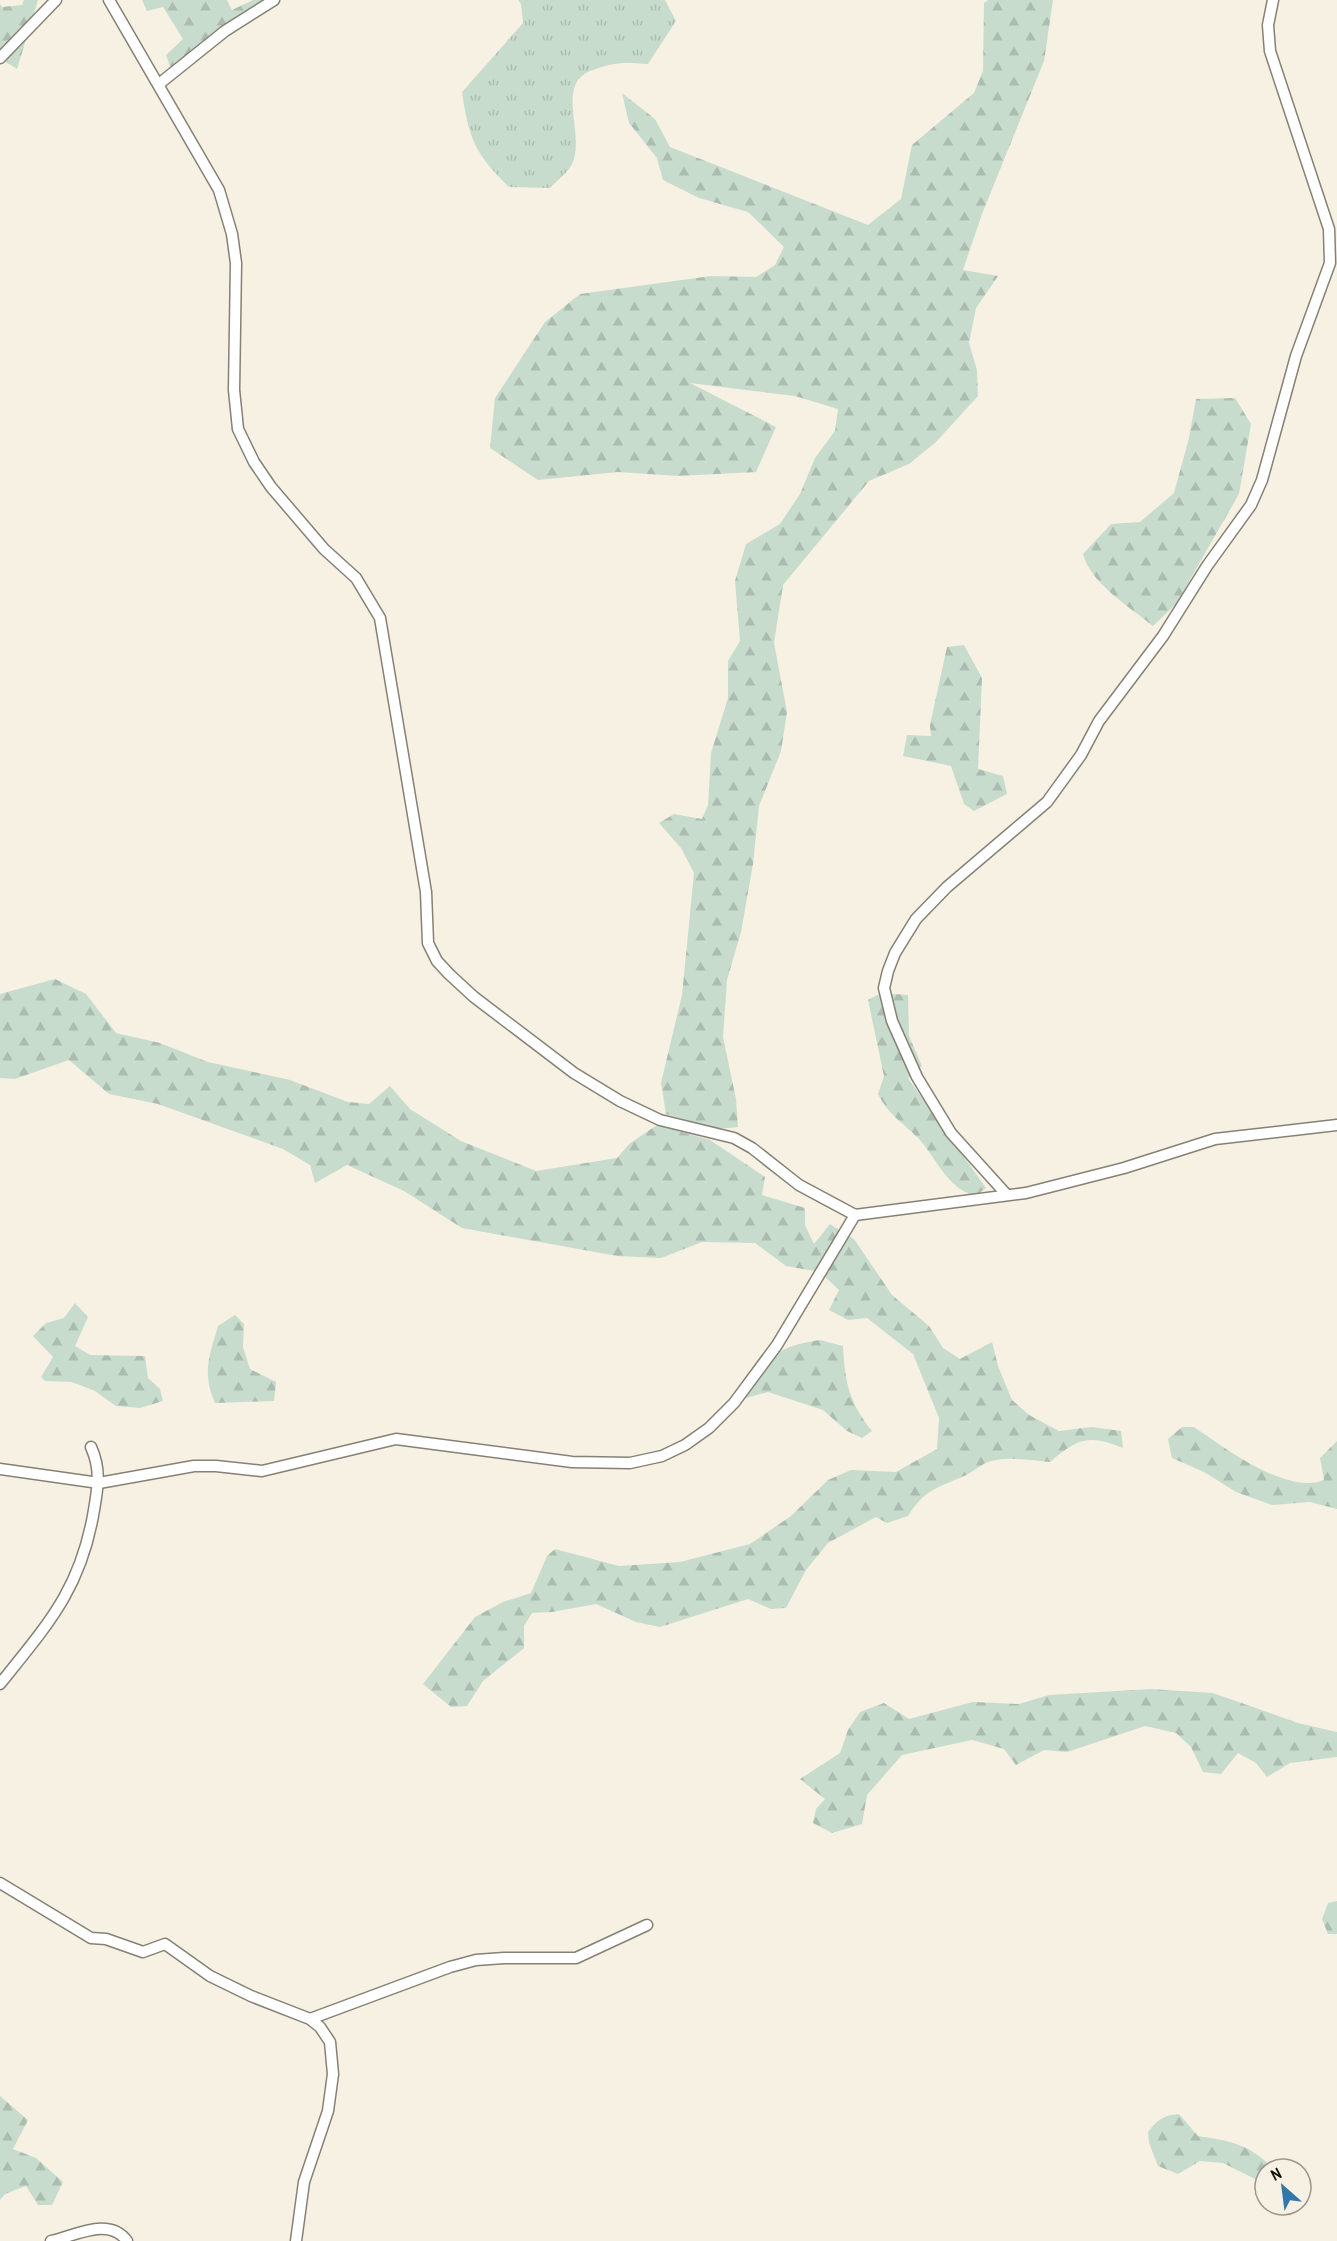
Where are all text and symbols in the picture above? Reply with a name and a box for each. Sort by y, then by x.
north arrow [1253,2157,1313,2217]
text: N [1267,2162,1285,2186]

